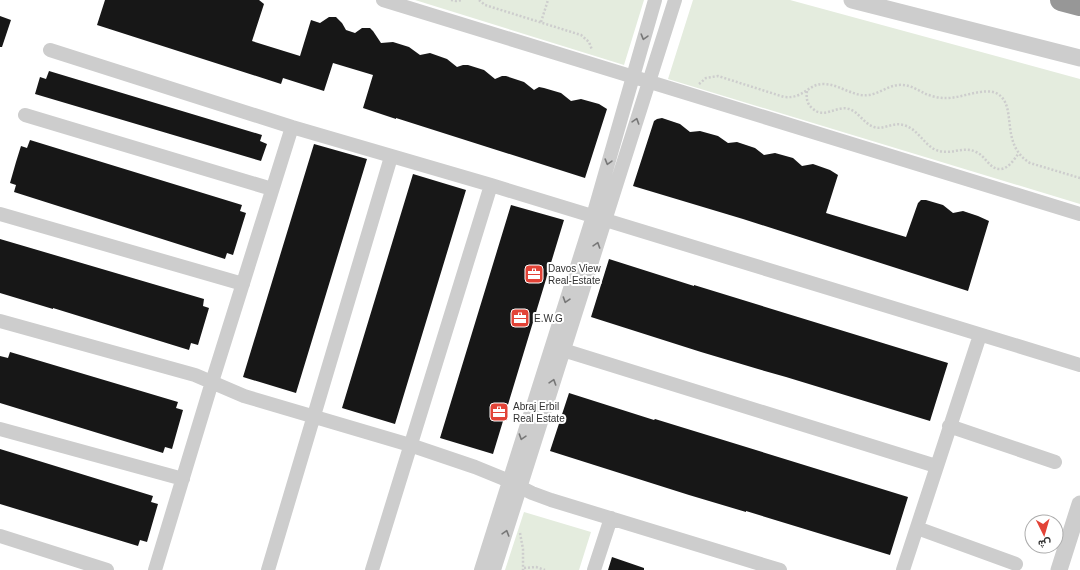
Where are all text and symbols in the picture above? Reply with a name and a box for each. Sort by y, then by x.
one-way arrow [640,34,649,41]
one-way arrow [632,118,640,125]
one-way arrow [604,159,613,166]
one-way arrow [592,241,601,248]
office icon: Davos View Real-Estate [523,263,545,285]
place label: Davos View Real-Estate [548,263,601,286]
one-way arrow [562,296,571,303]
office icon: E.W.G [509,307,531,329]
place label: E.W.G [534,313,563,324]
one-way arrow [548,379,557,386]
office icon: Abraj Erbil Real Estate [488,401,510,423]
place label: Abraj Erbil Real Estate [513,401,565,424]
one-way arrow [518,434,527,441]
north arrow [1024,514,1064,554]
one-way arrow [501,529,510,536]
text: ش [1038,536,1052,551]

